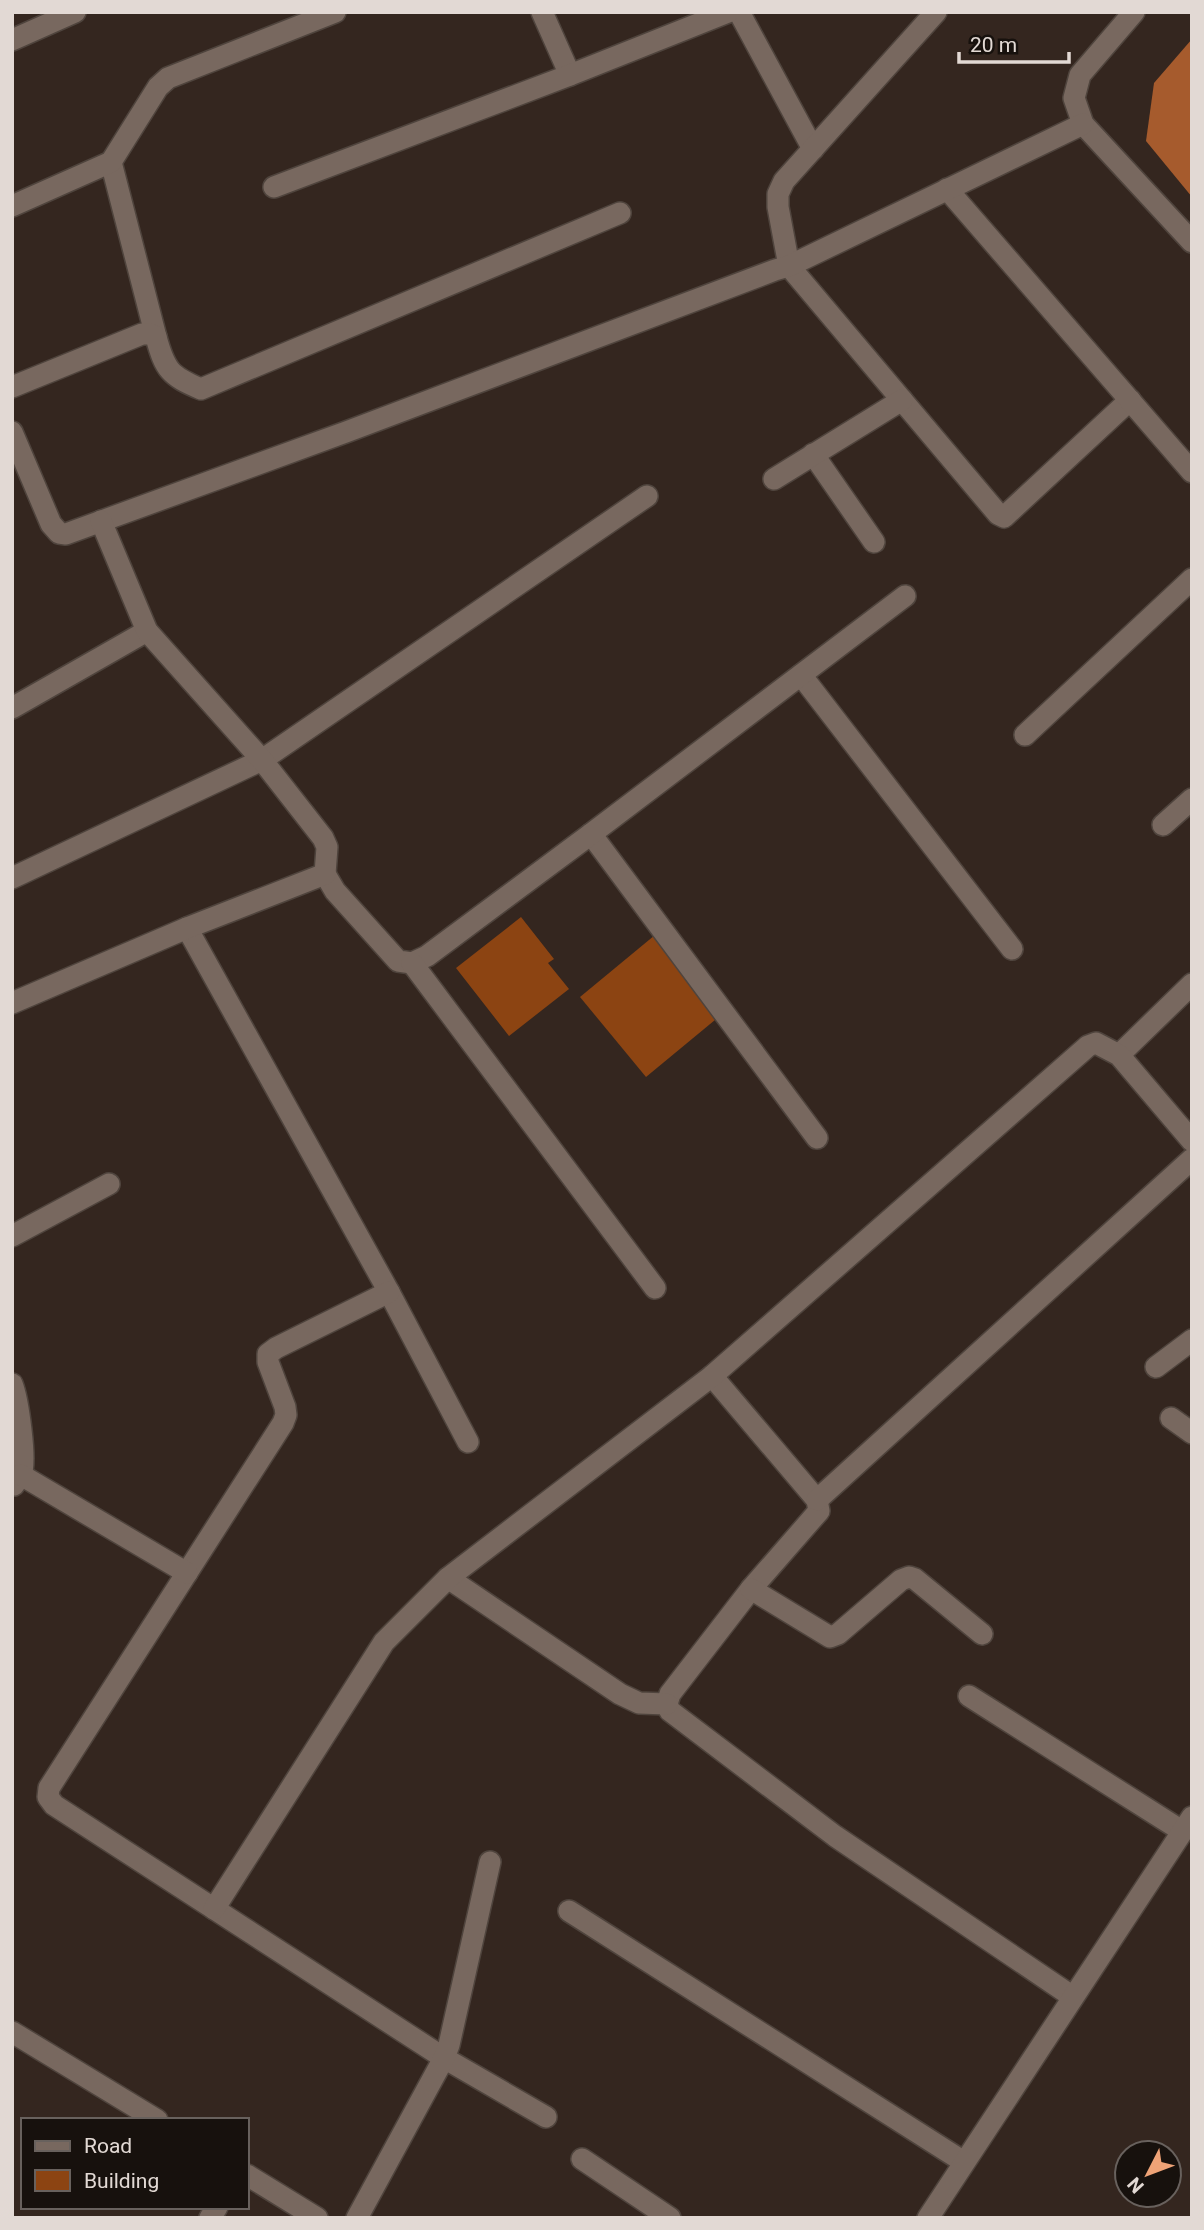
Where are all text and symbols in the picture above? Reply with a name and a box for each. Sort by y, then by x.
scale bar [959,21,1069,65]
text: 20 m [970,33,1017,57]
legend [21,2118,248,2209]
text: Road [84,2134,132,2158]
north arrow [1113,2139,1183,2209]
text: Building [84,2169,159,2193]
text: N [1123,2172,1149,2198]

